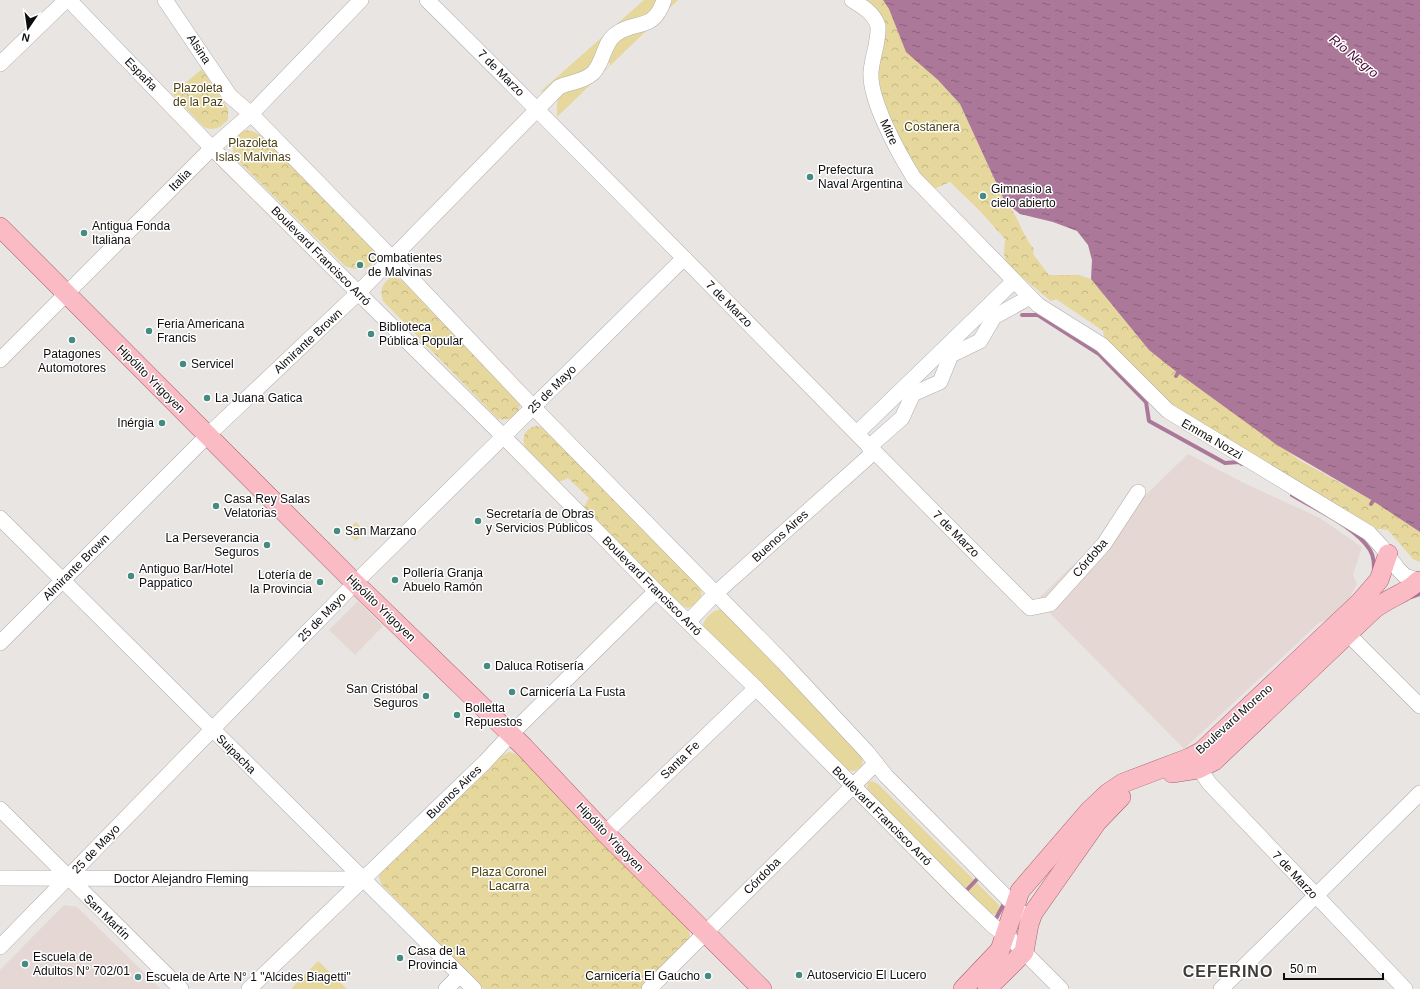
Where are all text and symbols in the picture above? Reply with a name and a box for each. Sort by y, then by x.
north arrow [8,8,48,48]
text: N [20,31,31,44]
water label: Río Negro [1326,31,1382,81]
street label: Alsina [184,32,214,67]
street label: 7 de Marzo [475,47,527,99]
street label: España [122,54,160,94]
park label: Plazoleta de la Paz [173,81,223,109]
street label: Mitre [877,117,901,147]
park label: Costanera [904,120,960,134]
park label: Plazoleta Islas Malvinas [215,136,291,164]
place label: Prefectura Naval Argentina [818,163,903,191]
street label: Italia [166,166,194,194]
marker: Prefectura Naval Argentina [805,172,815,182]
place label: Gimnasio a cielo abierto [991,182,1056,210]
marker: Gimnasio a cielo abierto [978,191,988,201]
street label: Boulevard Francisco Arró [268,203,374,309]
place label: Antigua Fonda Italiana [92,219,170,247]
marker: Antigua Fonda Italiana [79,228,89,238]
place label: Combatientes de Malvinas [368,251,442,279]
marker: Combatientes de Malvinas [355,260,365,270]
street label: 7 de Marzo [703,278,755,330]
street label: Almirante Brown [271,306,345,376]
place label: Feria Americana Francis [157,317,245,345]
place label: Biblioteca Pública Popular [379,320,463,348]
marker: Feria Americana Francis [144,326,154,336]
marker: Biblioteca Pública Popular [366,329,376,339]
marker: Patagones Automotores [67,335,77,345]
street label: Hipólito Yrigoyen [114,342,188,416]
place label: Patagones Automotores [38,347,106,375]
place label: Servicel [191,357,234,371]
marker: Servicel [178,359,188,369]
street label: 25 de Mayo [525,362,579,416]
place label: La Juana Gatica [215,391,303,405]
marker: La Juana Gatica [202,393,212,403]
place label: Inérgia [117,416,154,430]
street label: Emma Nozzi [1179,416,1245,462]
marker: Inérgia [157,418,167,428]
place label: Casa Rey Salas Velatorias [224,492,310,520]
marker: Casa Rey Salas Velatorias [211,501,221,511]
place label: Secretaría de Obras y Servicios Públicos [486,507,594,535]
street label: Buenos Aires [749,507,811,565]
street label: 7 de Marzo [930,508,982,560]
marker: Secretaría de Obras y Servicios Públicos [473,516,483,526]
place label: San Marzano [345,524,417,538]
marker: San Marzano [332,526,342,536]
street label: Almirante Brown [40,531,112,603]
place label: La Perseverancia Seguros [166,531,259,559]
street label: Boulevard Francisco Arró [599,533,705,639]
street label: Córdoba [1070,536,1111,580]
marker: La Perseverancia Seguros [262,540,272,550]
place label: Antiguo Bar/Hotel Pappatico [139,562,233,590]
place label: Pollería Granja Abuelo Ramón [403,566,483,594]
place label: Lotería de la Provincia [250,568,312,596]
marker: Antiguo Bar/Hotel Pappatico [126,571,136,581]
street label: Hipólito Yrigoyen [344,572,418,644]
marker: Pollería Granja Abuelo Ramón [390,575,400,585]
marker: Lotería de la Provincia [315,577,325,587]
street label: 25 de Mayo [295,589,349,644]
place label: Daluca Rotisería [495,659,584,673]
marker: Daluca Rotisería [482,661,492,671]
street label: Boulevard Moreno [1193,681,1275,757]
place label: San Cristóbal Seguros [346,682,418,710]
place label: Carnicería La Fusta [520,685,626,699]
marker: Carnicería La Fusta [507,687,517,697]
marker: San Cristóbal Seguros [421,691,431,701]
place label: Bolletta Repuestos [465,701,522,729]
marker: Bolletta Repuestos [452,710,462,720]
street label: Suipacha [213,731,259,777]
street label: Santa Fe [658,738,703,782]
street label: Buenos Aires [424,762,484,822]
street label: Boulevard Francisco Arró [829,763,935,869]
street label: Hipólito Yrigoyen [574,800,646,874]
street label: 25 de Mayo [69,821,123,876]
street label: 7 de Marzo [1269,848,1321,902]
street label: Córdoba [741,855,783,897]
park label: Plaza Coronel Lacarra [471,865,547,893]
street label: Doctor Alejandro Fleming [114,872,248,886]
street label: San Martín [81,892,133,942]
place label: Casa de la Provincia [408,944,466,972]
place label: Escuela de Adultos N° 702/01 [33,950,130,978]
marker: Casa de la Provincia [395,953,405,963]
scale bar [1284,955,1383,981]
marker: Escuela de Adultos N° 702/01 [20,959,30,969]
text: 50 m [1290,962,1317,976]
district label: CEFERINO [1183,963,1273,980]
place label: Autoservicio El Lucero [807,968,927,982]
place label: Carnicería El Gaucho [585,969,700,983]
place label: Escuela de Arte N° 1 "Alcides Biagetti" [146,970,351,984]
marker: Autoservicio El Lucero [794,970,804,980]
marker: Carnicería El Gaucho [703,971,713,981]
marker: Escuela de Arte N° 1 "Alcides Biagetti" [133,972,143,982]

